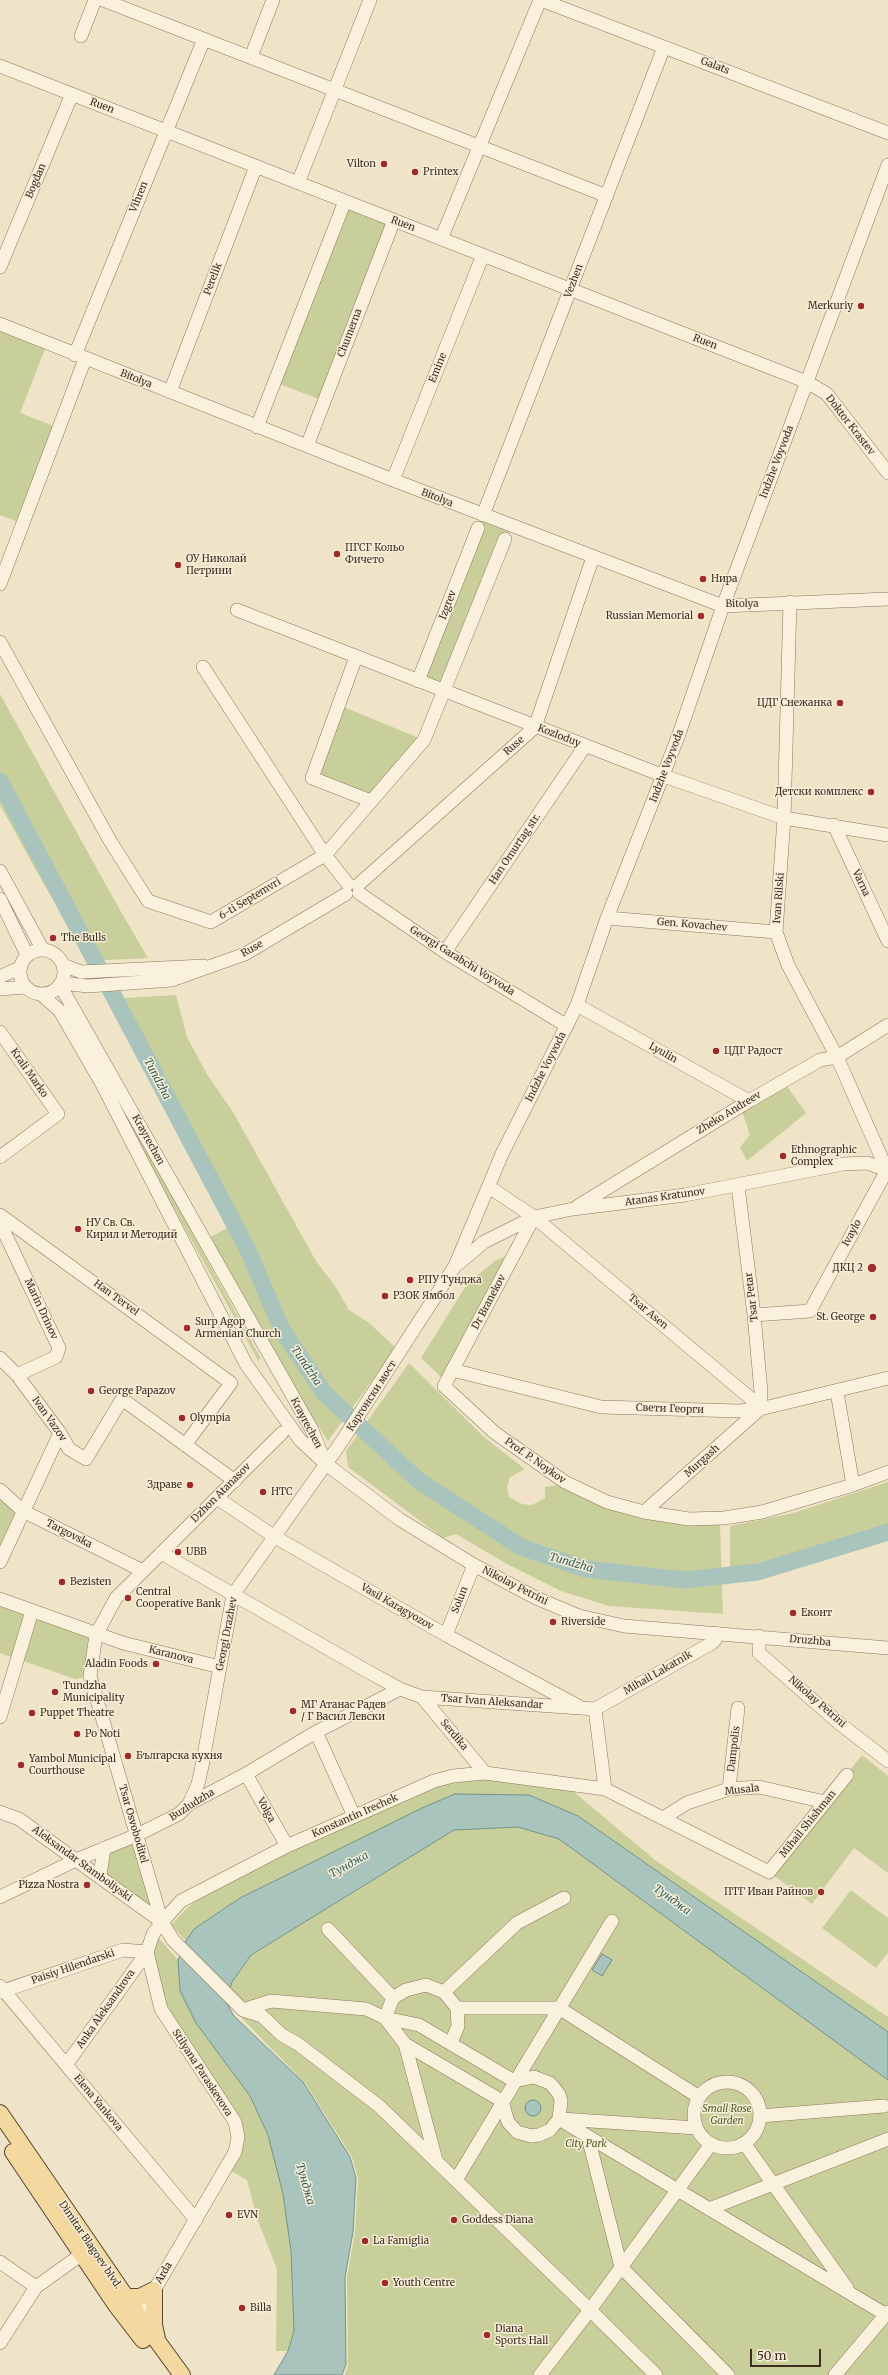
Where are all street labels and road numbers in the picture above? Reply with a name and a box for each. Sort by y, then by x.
street label: Galats [699,55,731,77]
street label: Ruen [88,96,116,116]
street label: Bogdan [23,162,49,200]
street label: Vihren [127,180,151,214]
street label: Ruen [389,214,417,234]
street label: Perelik [201,261,225,297]
street label: Vezhen [562,262,586,300]
street label: Chumerna [335,307,365,359]
street label: Ruen [691,332,719,352]
street label: Emine [427,351,449,385]
street label: Bitolya [118,367,154,391]
street label: Doktor Krastev [823,393,877,457]
street label: Indzhe Voyvoda [758,424,796,500]
street label: Bitolya [419,486,455,510]
street label: Izgrev [437,589,459,621]
street label: Bitolya [725,598,759,610]
street label: Kozloduy [536,722,582,750]
street label: Indzhe Voyvoda [648,728,686,804]
street label: Ruse [501,734,527,758]
street label: Han Omurtag str. [487,811,543,887]
street label: Varna [850,868,872,898]
street label: Ivan Rilski [771,872,787,924]
street label: 6-ti Septemvri [217,876,283,922]
street label: Gen. Kovachev [656,916,728,934]
street label: Georgi Garabchi Voyvoda [407,924,517,998]
street label: Ruse [239,938,265,960]
street label: Indzhe Voyvoda [523,1030,569,1104]
street label: Lyulin [647,1040,679,1066]
street label: Krali Marko [8,1046,50,1100]
street label: Zheko Andreev [695,1089,763,1137]
street label: Krayrechen [129,1113,167,1167]
street label: Atanas Kratunov [624,1185,706,1209]
street label: Ivaylo [840,1218,864,1248]
street label: Tsar Petar [743,1272,761,1322]
street label: Dr Branekov [470,1273,508,1331]
street label: Marin Drinov [22,1277,60,1341]
street label: Han Tervel [91,1278,141,1318]
street label: Tsar Asen [626,1292,670,1332]
street label: Каргонски мост [345,1358,399,1434]
street label: Ivan Vazov [29,1394,69,1444]
street label: Krayrechen [288,1396,324,1450]
street label: Свети Георги [636,1402,704,1416]
street label: Prof. P. Noykov [502,1436,568,1486]
street label: Murgash [682,1442,722,1480]
street label: Dzhon Atanasov [189,1461,253,1525]
street label: Targovska [44,1517,94,1551]
street label: Nikolay Petrini [480,1564,550,1608]
street label: Vasil Karagyozov [359,1581,435,1633]
street label: Solun [449,1585,471,1615]
street label: Georgi Drazhev [214,1596,240,1672]
street label: Druzhba [789,1633,831,1649]
street label: Karanova [147,1644,195,1666]
street label: Mihail Lakatnik [621,1648,695,1698]
street label: Nikolay Petrini [786,1674,848,1730]
street label: Tsar Ivan Aleksandar [441,1692,543,1712]
street label: Serdika [438,1717,470,1753]
street label: Dampolis [725,1725,743,1773]
street label: Musala [724,1782,760,1798]
street label: Tsar Osvoboditel [116,1783,150,1865]
street label: Buzludzha [167,1786,217,1824]
street label: Mihail Shishman [777,1788,839,1860]
street label: Konstantin Irechek [310,1792,400,1840]
street label: Volga [254,1796,278,1824]
street label: Aleksandar Stamboliyski [30,1824,134,1904]
street label: Paisiy Hilendarski [30,1947,116,1987]
street label: Anka Aleksandrova [74,1967,138,2051]
street label: Stilyana Paraskevova [169,2027,235,2119]
street label: Elena Yankova [71,2072,125,2134]
street label: Dimitar Blagoev blvd. [56,2199,124,2291]
street label: Arda [153,2260,175,2286]

